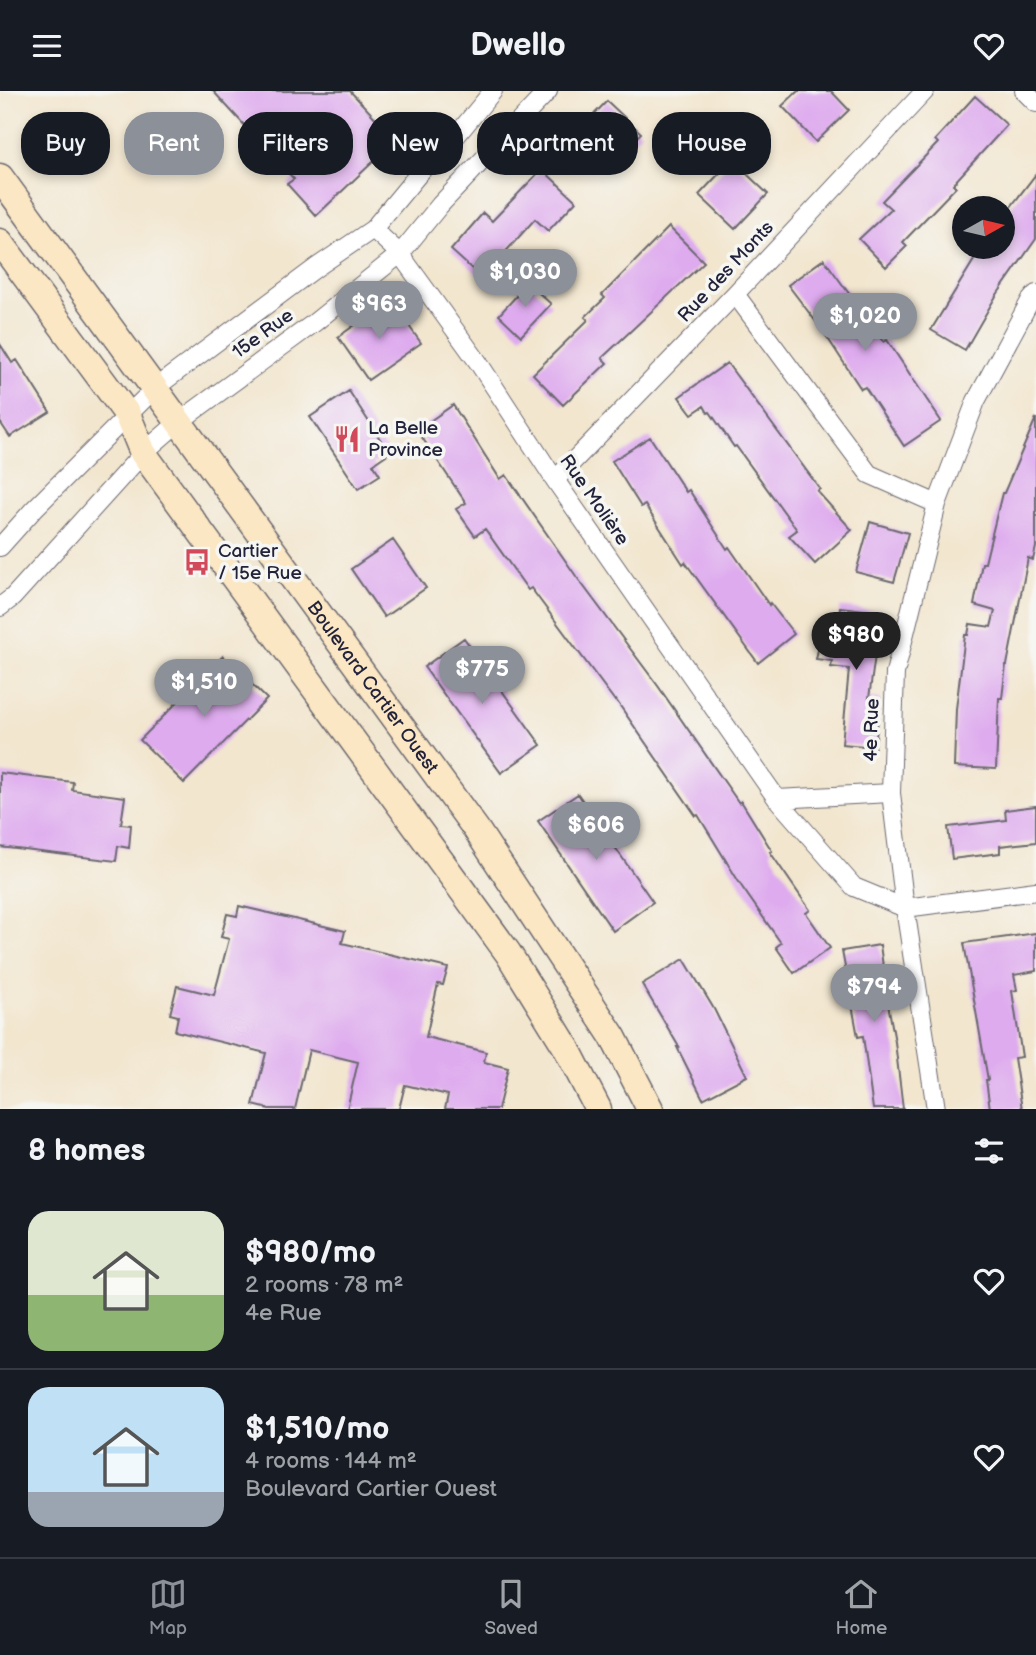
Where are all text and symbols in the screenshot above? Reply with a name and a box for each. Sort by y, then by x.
text: Dwello [470,26,566,65]
icon: menu [28,27,66,65]
icon: heart [970,27,1008,65]
chip: Buy [21,112,110,175]
chip: Rent [124,112,224,175]
chip: Filters [238,112,353,175]
chip: New [367,112,463,175]
chip: Apartment [477,112,638,175]
chip: House [652,112,771,175]
north arrow [952,196,1015,259]
map controls [952,196,1015,259]
street label: Rue des Monts [673,217,779,327]
pin: $1,030 [468,249,582,309]
text: $1,030 [489,258,561,286]
pin: $963 [338,281,420,341]
text: $963 [351,290,407,318]
pin: $1,020 [808,293,922,353]
text: $1,020 [829,302,901,330]
street label: 15e Rue [228,304,298,364]
place label: La Belle Province [368,417,443,462]
restaurant icon: La Belle Province [332,424,362,454]
street label: Rue Molière [554,450,634,550]
place label: Cartier / 15e Rue [218,540,302,585]
bus stop icon: Cartier / 15e Rue [182,547,212,577]
street label: Boulevard Cartier Ouest [302,597,443,778]
pin: $980 [815,613,897,672]
text: $980 [828,621,884,649]
pin: $775 [441,647,523,706]
text: $775 [455,655,509,683]
pin: $1,510 [147,659,261,719]
text: $1,510 [170,668,238,696]
street label: 4e Rue [859,698,885,762]
pin: $606 [555,803,637,862]
text: $606 [567,811,625,839]
pin: $794 [833,965,915,1024]
text: $794 [847,973,901,1001]
icon: filters [970,1132,1008,1170]
text: 8 homes [28,1133,145,1169]
text: $980/mo [245,1235,376,1271]
icon: home [84,1239,168,1323]
icon: heart [970,1262,1008,1300]
text: 2 rooms · 78 m² [245,1271,403,1299]
text: 4e Rue [245,1299,322,1327]
text: $1,510/mo [245,1411,389,1447]
icon: home [84,1415,168,1499]
icon: heart [970,1438,1008,1476]
text: 4 rooms · 144 m² [245,1447,417,1475]
text: Boulevard Cartier Ouest [245,1475,497,1503]
tab: Map [149,1575,187,1640]
tab: Saved [485,1575,538,1640]
tab: Home [836,1575,887,1640]

